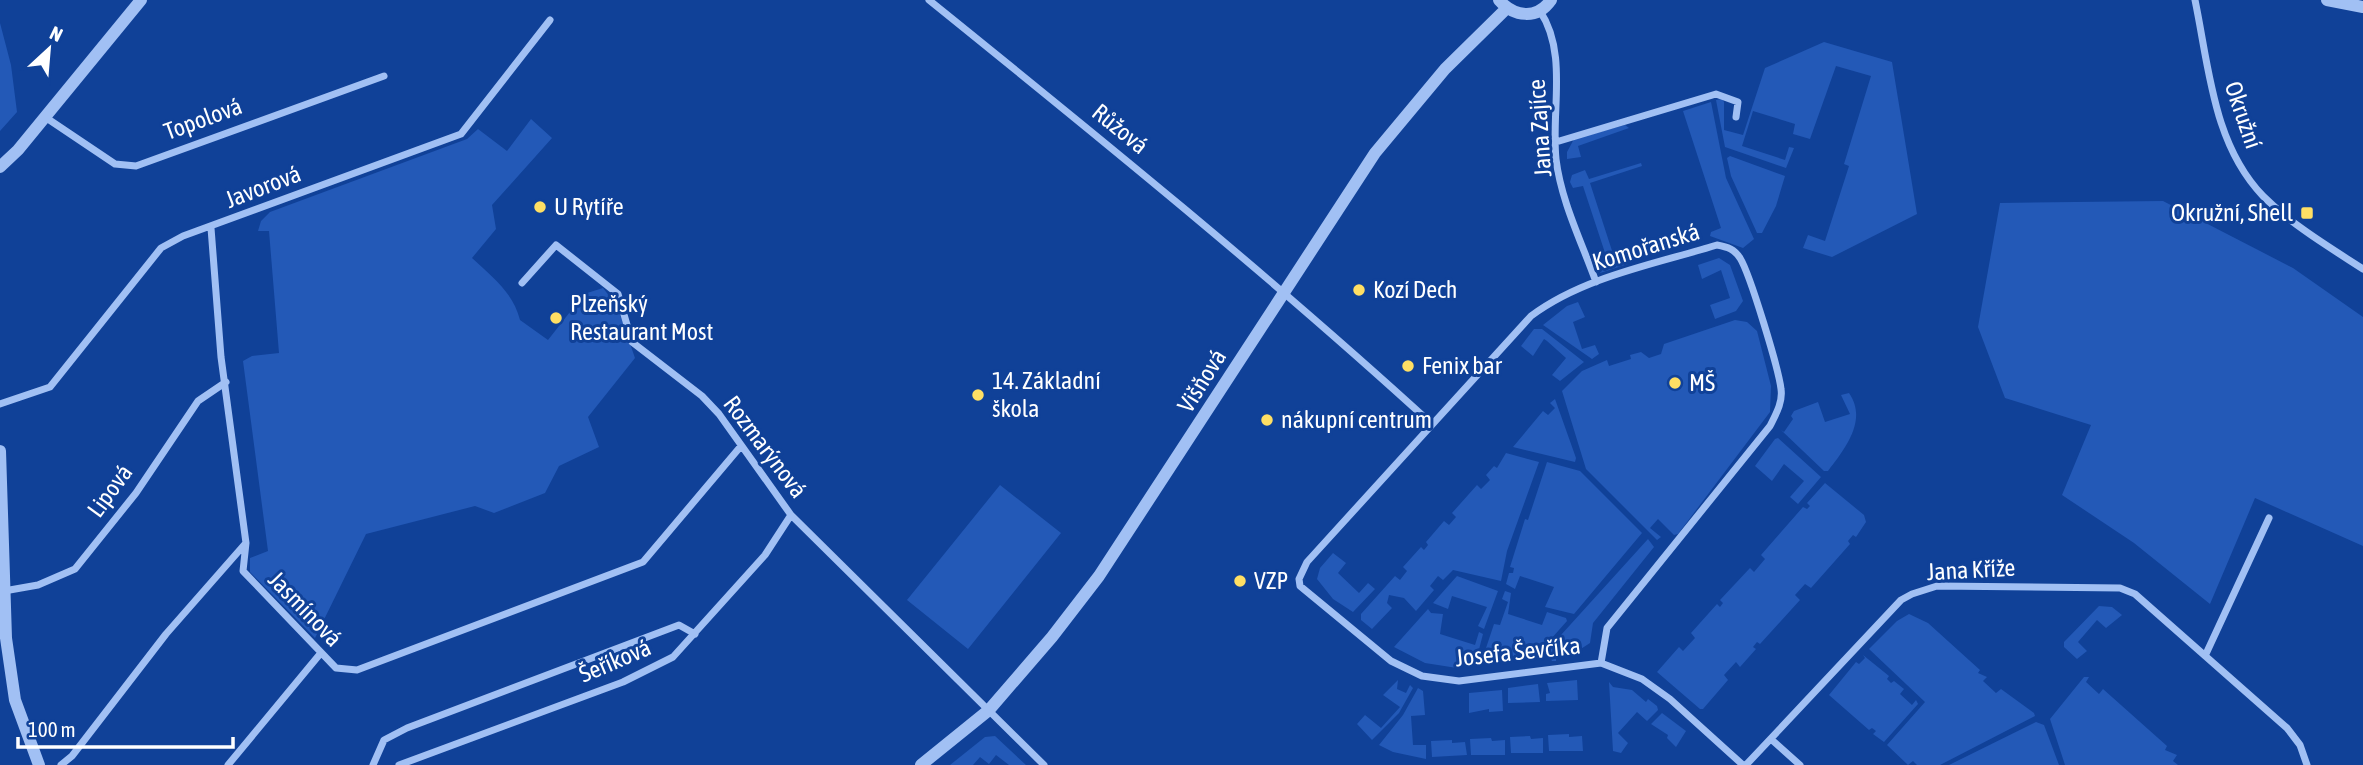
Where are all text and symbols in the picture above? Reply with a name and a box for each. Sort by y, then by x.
north arrow [14,14,84,84]
text: N [47,21,66,46]
street label: Jana Zajíce [1523,78,1556,178]
street label: Okružní [2219,78,2267,152]
street label: Topolová [160,92,246,145]
street label: Růžová [1087,98,1154,159]
street label: Javorová [221,160,304,213]
place label: U Rytíře [554,193,624,220]
marker: U Rytíře [532,199,548,215]
place label: Okružní, Shell [2171,199,2294,226]
marker: Okružní, Shell [2299,205,2315,221]
street label: Komořanská [1589,217,1703,276]
place label: Kozí Dech [1373,276,1458,303]
marker: Kozí Dech [1351,282,1367,298]
place label: Plzeňský Restaurant Most [570,290,713,345]
marker: Plzeňský Restaurant Most [548,310,564,326]
street label: Višňová [1172,344,1231,417]
place label: Fenix bar [1422,352,1503,379]
marker: Fenix bar [1400,358,1416,374]
place label: 14. Základní škola [992,367,1101,422]
place label: MŠ [1689,369,1715,396]
marker: MŠ [1667,375,1683,391]
marker: 14. Základní škola [970,387,986,403]
street label: Rozmarýnová [718,390,812,503]
place label: nákupní centrum [1281,406,1432,433]
marker: nákupní centrum [1259,412,1275,428]
street label: Lipová [82,459,138,522]
street label: Jana Kříže [1926,554,2016,585]
street label: Jasmínová [263,566,348,652]
place label: VZP [1254,567,1288,594]
marker: VZP [1232,573,1248,589]
street label: Josefa Ševčíka [1454,631,1582,672]
street label: Šeříková [575,633,655,688]
scale bar [18,706,233,750]
text: 100 m [28,717,76,741]

